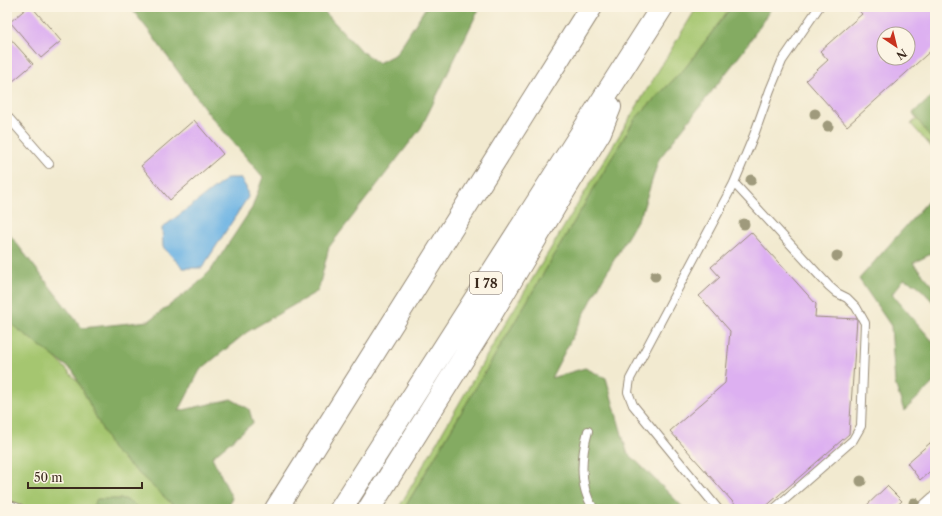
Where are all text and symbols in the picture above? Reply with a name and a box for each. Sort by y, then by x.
north arrow [876,26,916,66]
text: N [893,46,910,63]
road number: I 78 [470,272,502,294]
scale bar [28,464,142,490]
text: 50 m [34,470,63,485]

